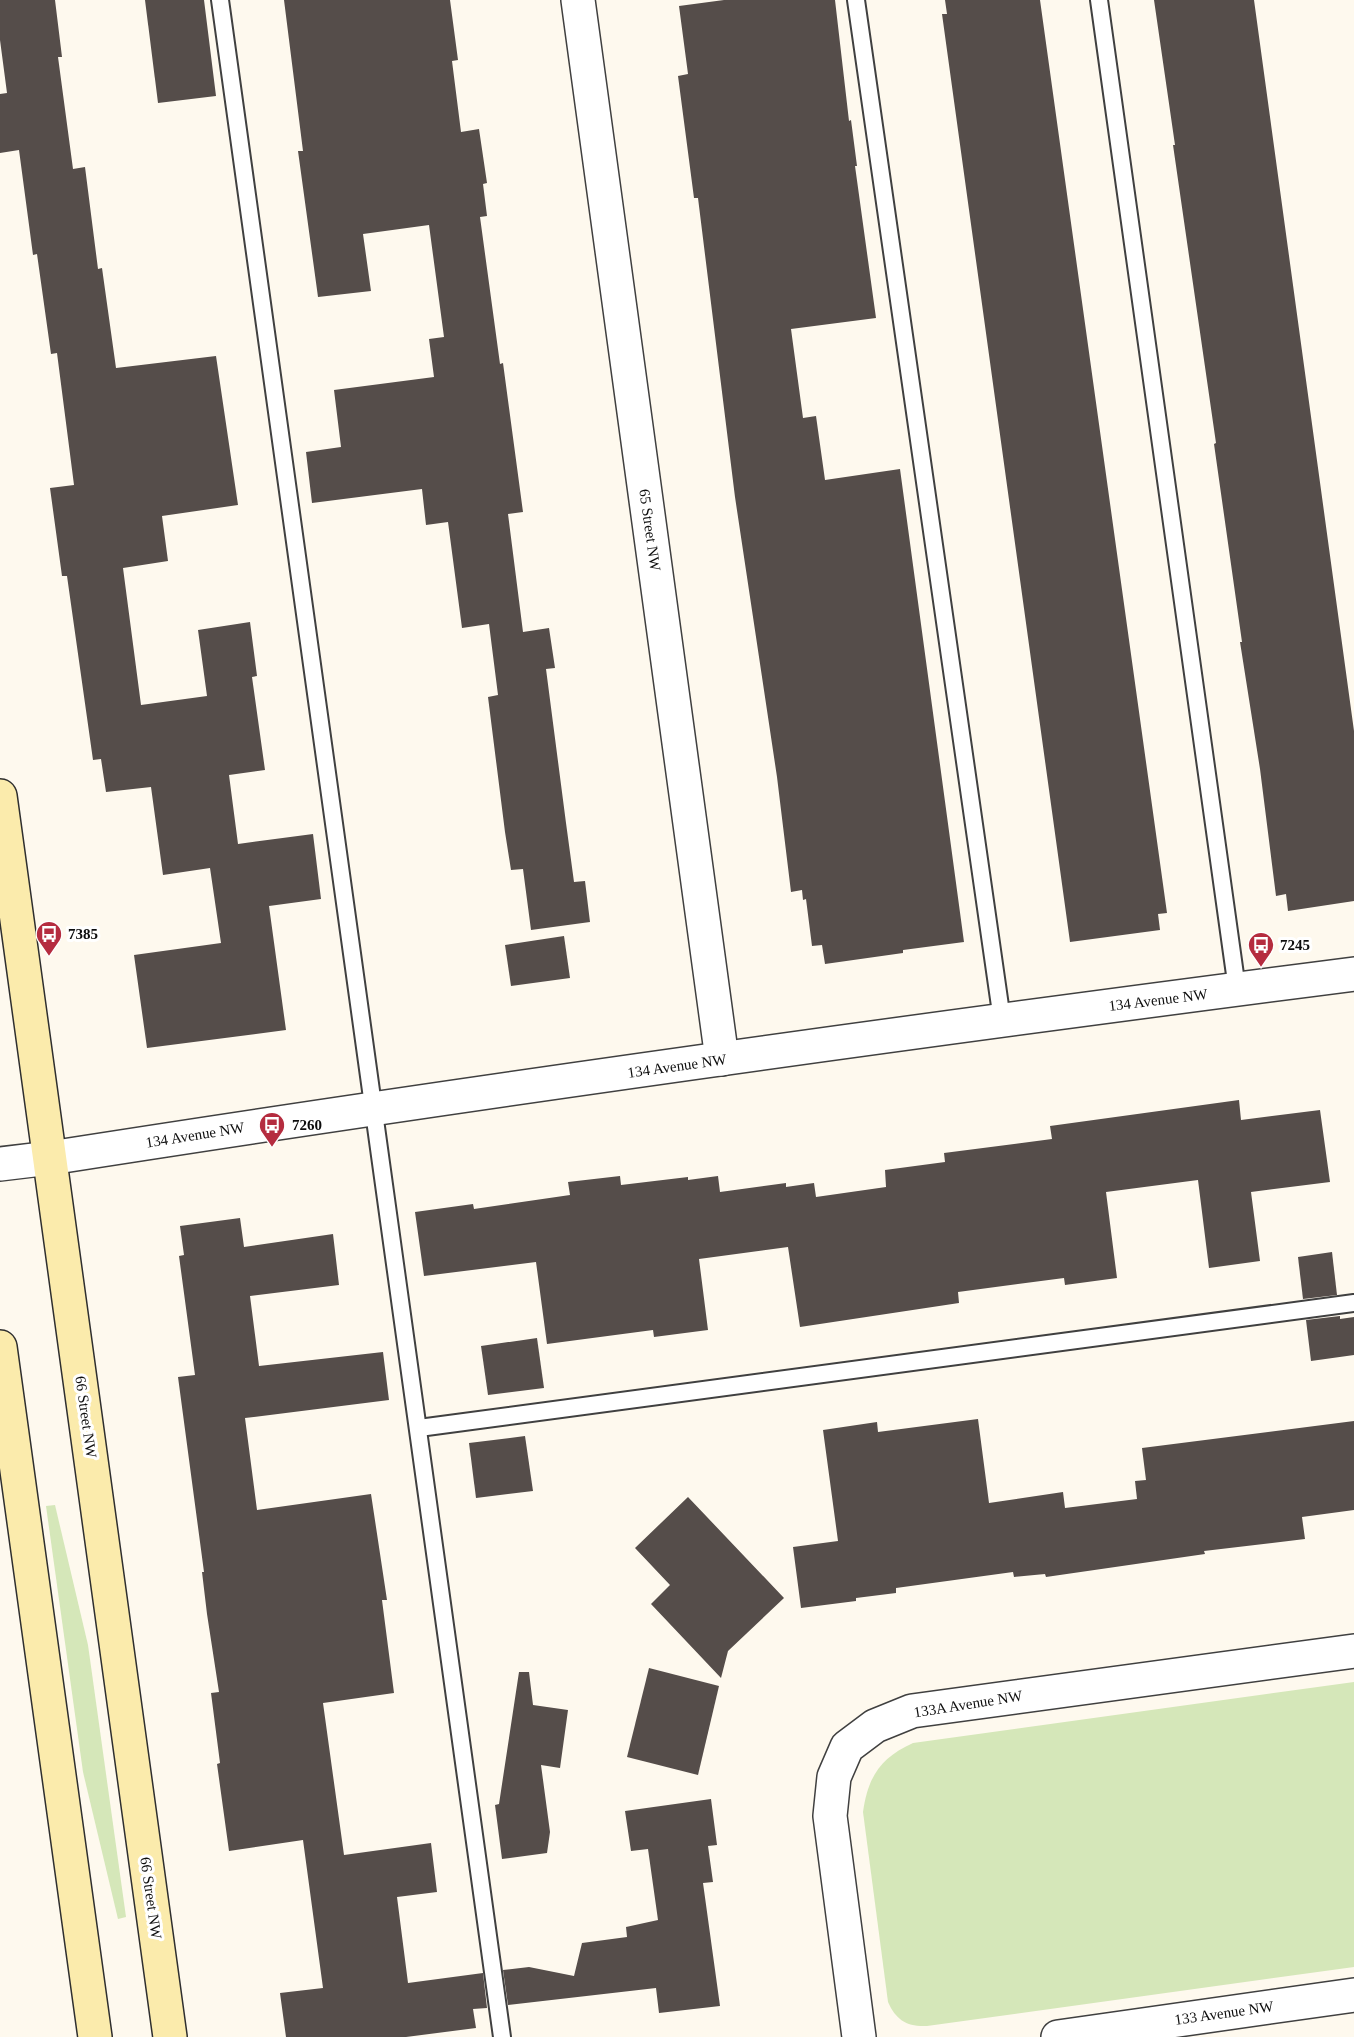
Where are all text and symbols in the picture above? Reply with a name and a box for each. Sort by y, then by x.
street label: 65 Street NW [636,488,664,573]
bus stop icon: 7385 [34,919,64,957]
place label: 7385 [68,926,98,942]
bus stop icon: 7245 [1246,930,1276,968]
place label: 7245 [1280,937,1310,953]
street label: 134 Avenue NW [1108,986,1209,1014]
street label: 134 Avenue NW [627,1051,728,1081]
bus stop icon: 7260 [257,1110,287,1148]
place label: 7260 [292,1117,322,1133]
street label: 134 Avenue NW [145,1119,246,1151]
street label: 66 Street NW [72,1375,100,1460]
street label: 133A Avenue NW [913,1687,1024,1720]
street label: 66 Street NW [137,1856,165,1941]
street label: 133 Avenue NW [1174,1998,1275,2028]

